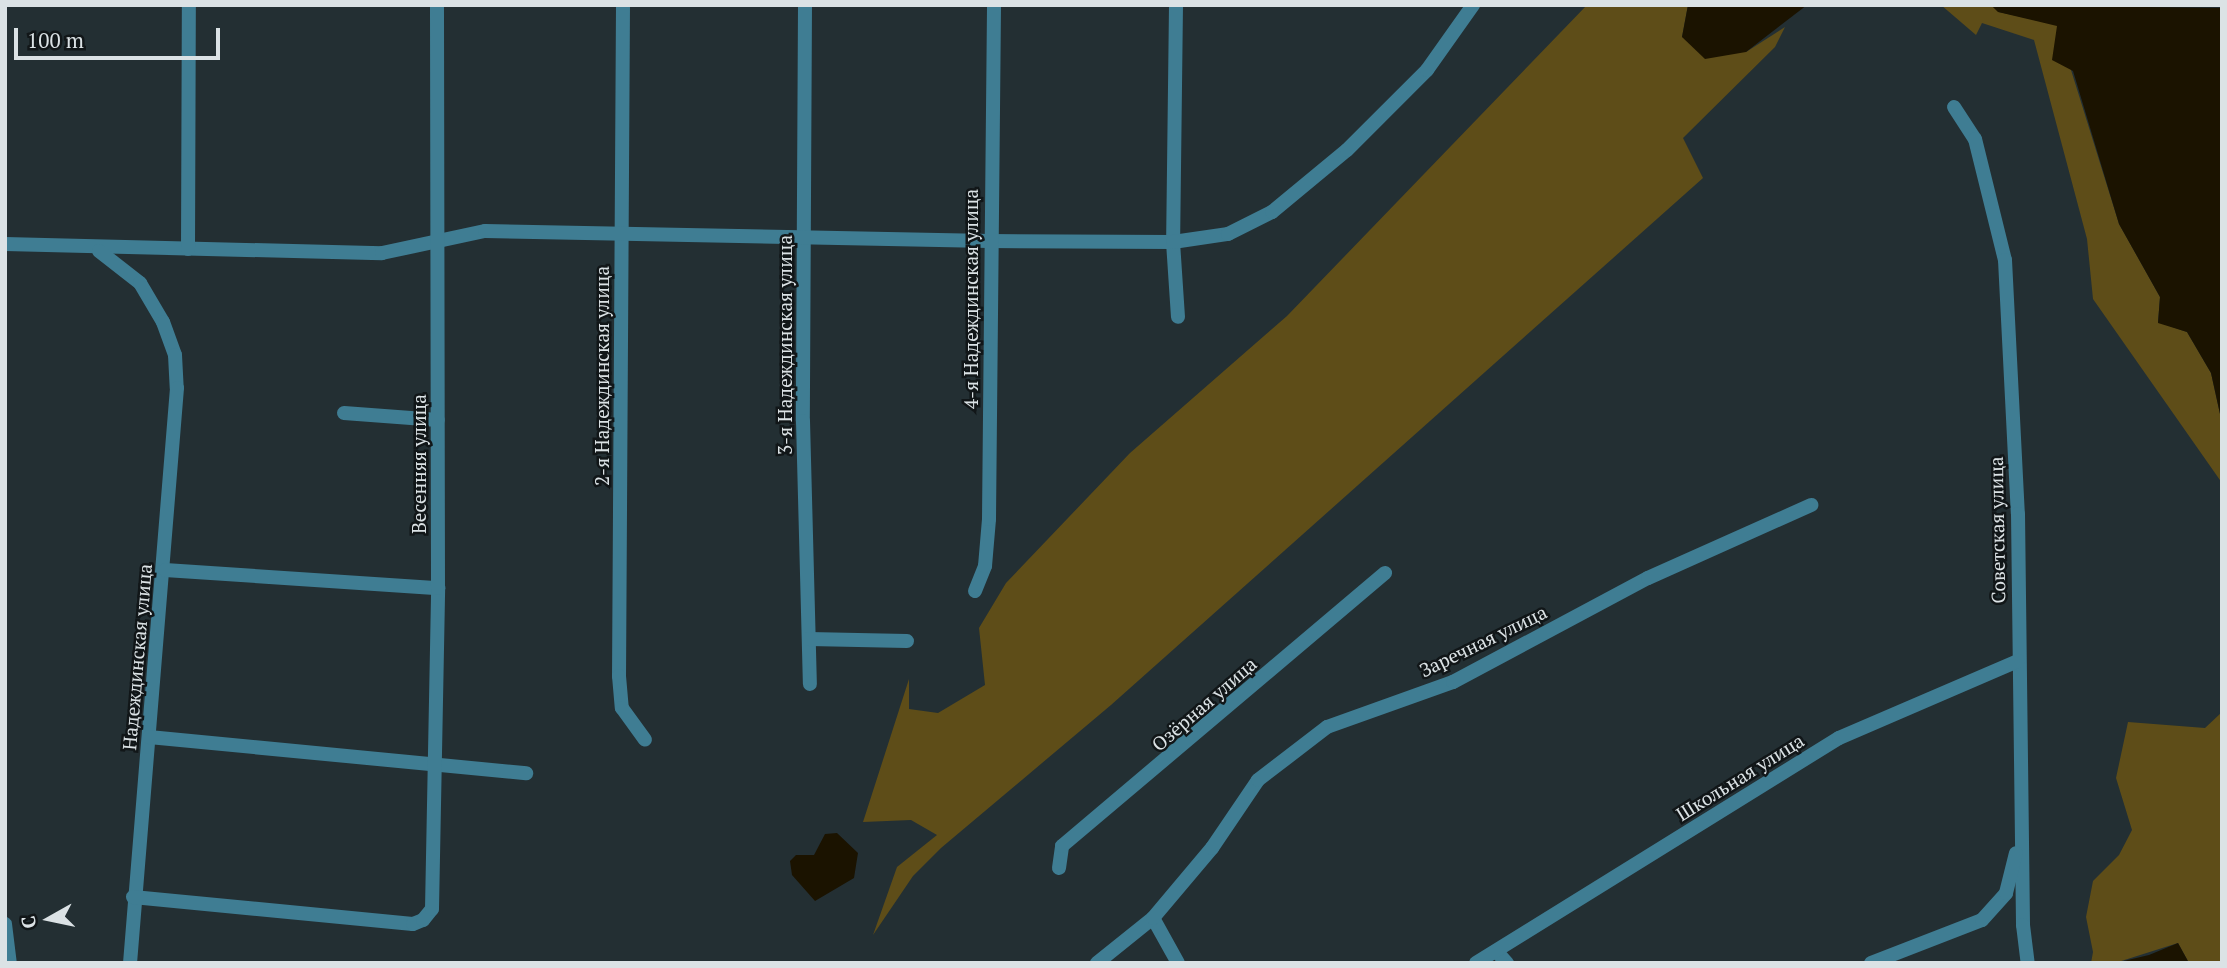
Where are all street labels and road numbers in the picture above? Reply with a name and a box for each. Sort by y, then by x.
street label: 4-я Надеждинская улица [960,189,982,409]
street label: 3-я Надеждинская улица [774,235,796,455]
street label: 2-я Надеждинская улица [591,266,613,486]
street label: Весенняя улица [408,394,430,534]
street label: Советская улица [1984,456,2010,604]
street label: Надеждинская улица [117,563,157,751]
street label: Заречная улица [1416,600,1550,682]
street label: Озёрная улица [1147,652,1261,756]
street label: Школьная улица [1672,729,1808,825]

